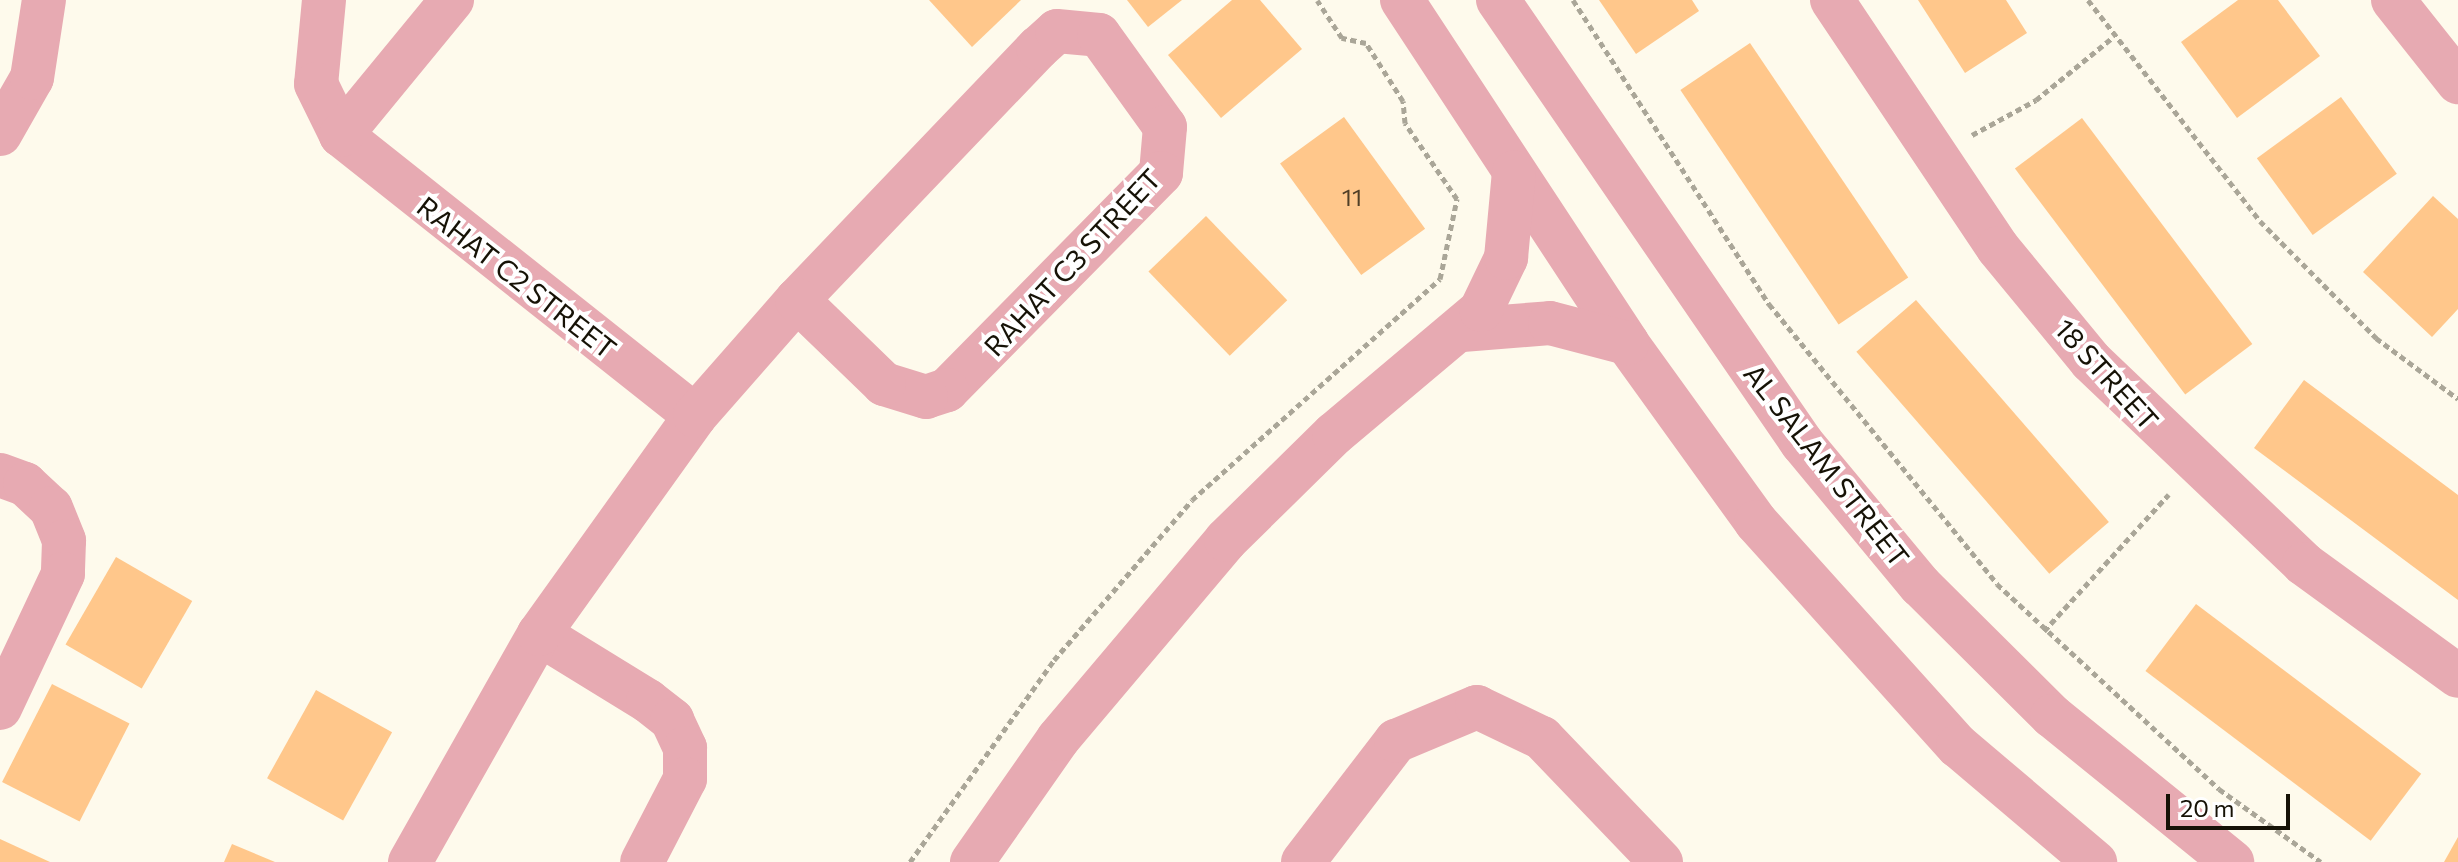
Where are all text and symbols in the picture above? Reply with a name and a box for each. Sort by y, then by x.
street label: RAHAT C3 STREET [977,161,1167,363]
house number: 11 [1342,183,1362,211]
street label: RAHAT C2 STREET [411,189,623,365]
street label: 18 STREET [2048,311,2166,437]
street label: AL SALAM STREET [1737,357,1917,573]
scale bar [2170,778,2294,828]
text: 20 m [2180,793,2234,822]

